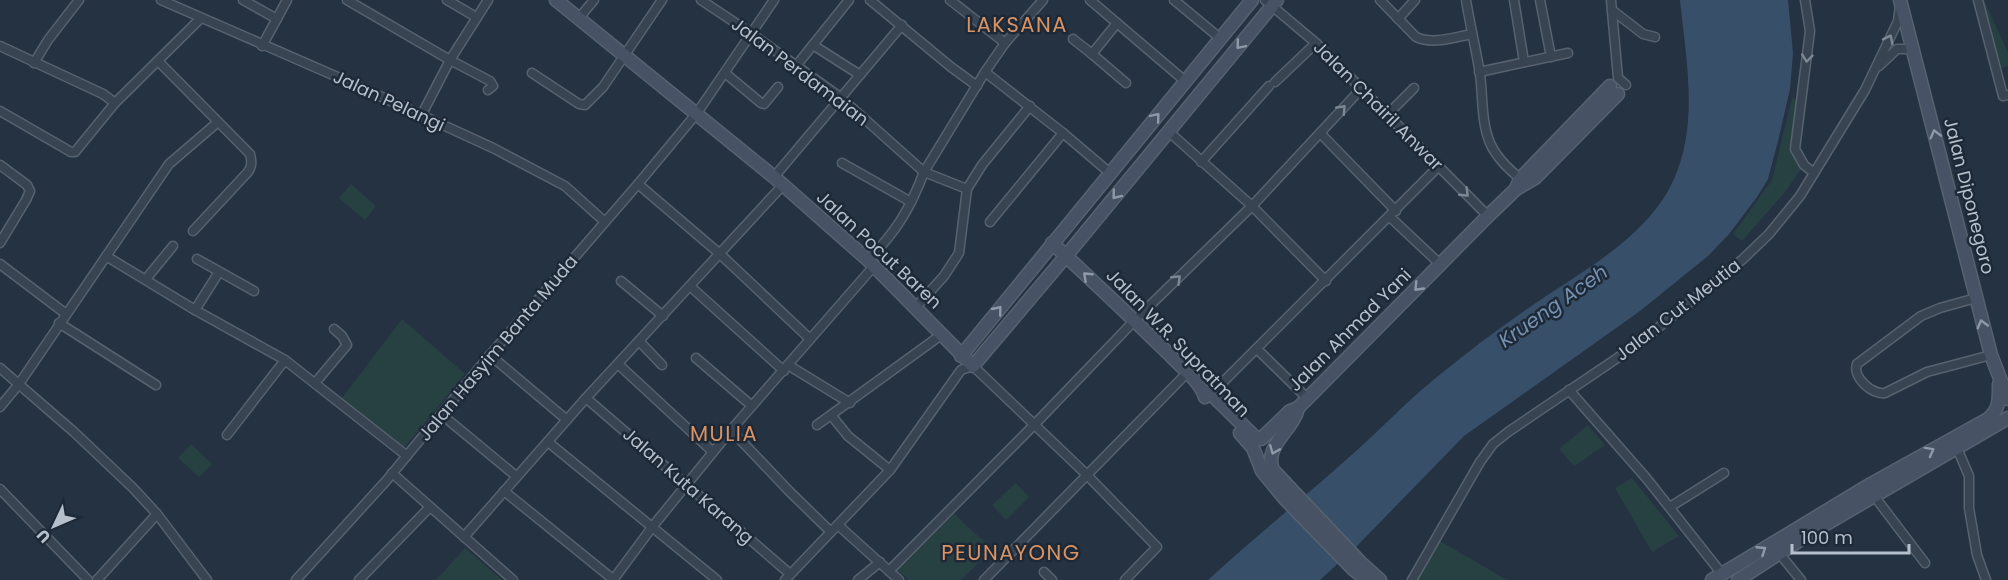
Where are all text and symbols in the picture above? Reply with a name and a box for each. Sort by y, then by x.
district label: LAKSANA [966,10,1068,39]
street label: Jalan Perdamaian [726,12,874,132]
one-way arrow [1882,34,1894,45]
street label: Jalan Chairil Anwar [1308,35,1449,176]
one-way arrow [1236,38,1247,49]
one-way arrow [1801,53,1814,63]
street label: Jalan Pelangi [329,64,449,137]
one-way arrow [1335,106,1346,116]
one-way arrow [1148,113,1159,124]
street label: Jalan Diponegoro [1938,115,2001,277]
one-way arrow [1929,130,1942,140]
street label: Jalan Pocut Baren [811,185,947,314]
one-way arrow [1458,186,1468,197]
one-way arrow [1112,189,1123,200]
street label: Jalan Hasyim Banta Muda [412,249,583,446]
street label: Jalan Cut Meutia [1610,253,1746,366]
water label: Krueng Aceh [1493,258,1613,354]
street label: Jalan W.R. Supratman [1101,263,1256,422]
street label: Jalan Ahmad Yani [1283,263,1417,397]
one-way arrow [1084,272,1094,283]
one-way arrow [1169,276,1180,287]
one-way arrow [1414,280,1425,291]
one-way arrow [991,306,1002,317]
one-way arrow [1977,319,1990,329]
district label: MULIA [690,419,758,448]
street label: Jalan Kuta Karang [617,422,759,550]
one-way arrow [1269,445,1282,455]
one-way arrow [1924,447,1934,458]
north arrow [24,496,84,556]
scale bar [1792,517,1909,555]
text: U [31,524,56,548]
text: 100 m [1801,525,1853,550]
district label: PEUNAYONG [941,538,1081,567]
one-way arrow [1756,545,1766,557]

